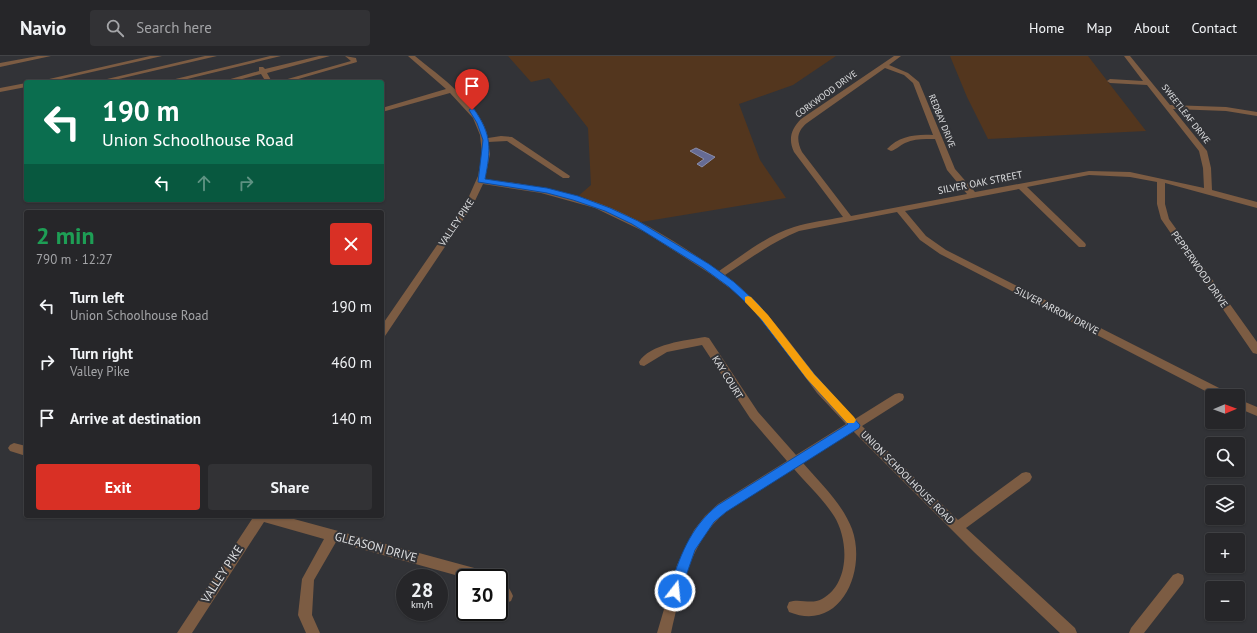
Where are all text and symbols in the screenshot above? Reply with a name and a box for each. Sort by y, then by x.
search box [90,10,370,46]
text: Navio [20,16,66,40]
icon: search [104,17,126,39]
text: Search here [136,18,212,37]
text: Home [1029,19,1064,37]
text: Map [1086,19,1112,37]
text: About [1134,19,1170,37]
text: Contact [1192,19,1237,37]
street label: CORKWOOD DRIVE [793,67,859,120]
pin [455,69,489,110]
icon: arrive [461,75,483,97]
street label: SWEETLEAF DRIVE [1160,82,1213,146]
text: 190 m [102,92,179,129]
street label: REDBAY DRIVE [927,92,958,149]
icon: left [36,96,88,148]
text: Union Schoolhouse Road [102,128,294,151]
street label: SILVER OAK STREET [937,168,1024,197]
icon: left [151,172,173,194]
icon: ahead [193,172,215,194]
icon: right [235,172,257,194]
street label: VALLEY PIKE [435,196,477,249]
text: 2 min [36,220,95,251]
button: close [330,223,372,265]
street label: PEPPERWOOD DRIVE [1168,229,1231,310]
text: 790 m · 12:27 [36,251,113,268]
street label: SILVER ARROW DRIVE [1012,284,1101,337]
text: Turn left [70,288,124,307]
icon: left [36,295,58,317]
text: 190 m [331,297,372,316]
text: Union Schoolhouse Road [70,307,208,324]
text: Turn right [70,344,133,363]
icon: right [36,351,58,373]
text: 460 m [331,353,372,372]
street label: KAY COURT [709,353,746,402]
text: Valley Pike [70,363,130,380]
north arrow [1205,389,1245,429]
map controls [1205,389,1245,621]
icon: arrive [36,407,58,429]
text: Arrive at destination [70,409,201,428]
text: 140 m [331,409,372,428]
street label: UNION SCHOOLHOUSE ROAD [858,428,957,527]
button: search [1205,437,1245,477]
button: Exit [36,464,200,510]
button: Share [208,464,372,510]
button: layers [1205,485,1245,525]
street label: GLEASON DRIVE [333,528,419,565]
button: + [1205,533,1245,573]
street label: VALLEY PIKE [197,542,246,606]
speed limit sign: 30 [456,569,508,621]
position arrow [654,570,696,612]
text: 28 [411,577,433,603]
button: − [1205,581,1245,621]
text: km/h [411,598,433,611]

